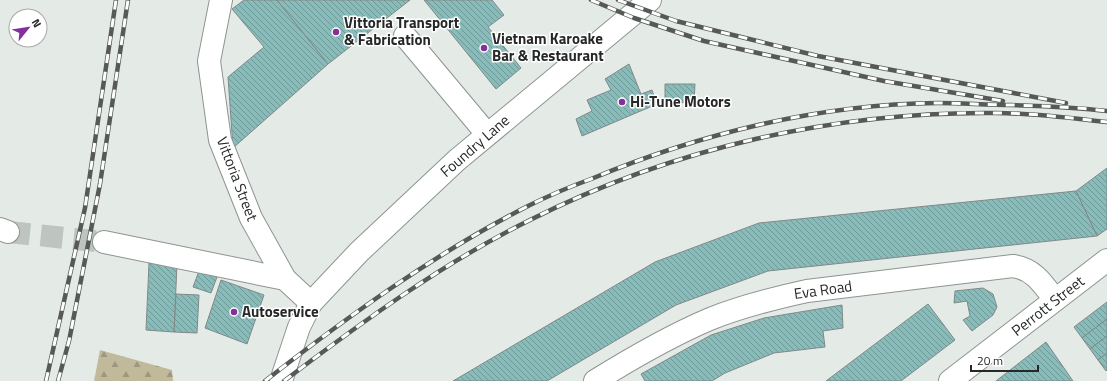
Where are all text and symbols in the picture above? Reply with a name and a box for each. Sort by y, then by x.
north arrow [8,8,48,48]
place label: Vittoria Transport & Fabrication [344,11,460,51]
text: N [28,16,45,30]
marker: Vittoria Transport & Fabrication [331,27,341,37]
place label: Vietnam Karoake Bar & Restaurant [492,27,604,67]
marker: Vietnam Karoake Bar & Restaurant [479,43,489,53]
place label: Hi-Tune Motors [630,90,731,113]
marker: Hi-Tune Motors [617,97,627,107]
street label: Foundry Lane [435,109,515,182]
street label: Vittoria Street [211,133,264,225]
street label: Perrott Street [1006,269,1090,341]
street label: Eva Road [792,274,854,305]
place label: Autoservice [242,300,319,323]
marker: Autoservice [229,307,239,317]
scale bar [971,347,1038,373]
text: 20 m [977,351,1003,370]

